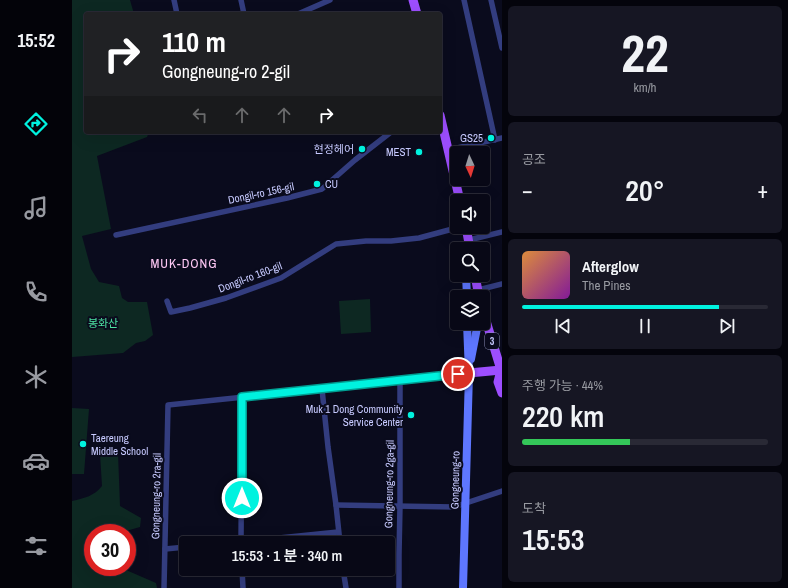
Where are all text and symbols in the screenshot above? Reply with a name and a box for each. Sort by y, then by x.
text: 22 [621,18,669,88]
text: 110 m [162,23,226,61]
text: 15:52 [17,28,55,53]
icon: right [96,28,148,80]
text: Gongneung-ro 2-gil [162,59,290,84]
text: km/h [633,79,657,96]
icon: left [189,104,211,126]
icon: ahead [231,104,253,126]
icon: ahead [273,104,295,126]
icon: right [315,104,337,126]
icon: directions [22,110,50,138]
place label: GS25 [460,131,483,145]
marker: GS25 [486,133,496,143]
place label: 현정헤어 [314,142,354,156]
marker: 현정헤어 [357,144,367,154]
place label: MEST [386,145,411,159]
north arrow [450,146,490,186]
map controls [450,146,490,330]
marker: MEST [414,147,424,157]
text: 공조 [522,151,546,168]
text: 20° [625,170,665,210]
text: − [522,175,533,205]
text: + [757,175,768,205]
place label: CU [325,177,338,191]
street label: Dongil-ro 156-gil [227,179,295,207]
marker: CU [312,179,322,189]
icon: music [22,194,50,222]
button: sound [450,194,490,234]
button: search [450,242,490,282]
district label: MUK-DONG [150,255,218,272]
text: Afterglow [582,256,639,277]
street label: Dongil-ro 160-gil [216,258,284,296]
text: The Pines [582,277,631,294]
icon: phone [22,278,50,306]
button: layers [450,290,490,330]
icon: previous [552,315,574,337]
icon: pause [634,315,656,337]
icon: next [716,315,738,337]
park label: 봉화산 [88,316,118,330]
road number: 3 [485,333,499,349]
pin [441,357,475,391]
icon: climate [22,363,50,391]
icon: arrive [447,363,469,385]
text: 주행 가능 · 44% [522,377,603,394]
text: 220 km [522,396,604,436]
place label: Muk 1 Dong Community Service Center [306,402,403,429]
marker: Muk 1 Dong Community Service Center [406,410,416,420]
place label: Taereung Middle School [91,431,148,458]
marker: Taereung Middle School [78,439,88,449]
street label: Gongneung-ro 2ga-gil [381,440,397,528]
icon: car [22,447,50,475]
street label: Gongneung-ro [447,451,463,509]
street label: Gongneung-ro 2ra-gil [148,453,164,539]
position arrow [221,477,263,519]
text: 도착 [522,500,546,517]
text: 15:53 [522,519,584,559]
speed limit sign: 30 [84,524,136,576]
icon: filters [22,532,50,560]
text: 15:53 · 1 분 · 340 m [232,545,342,566]

